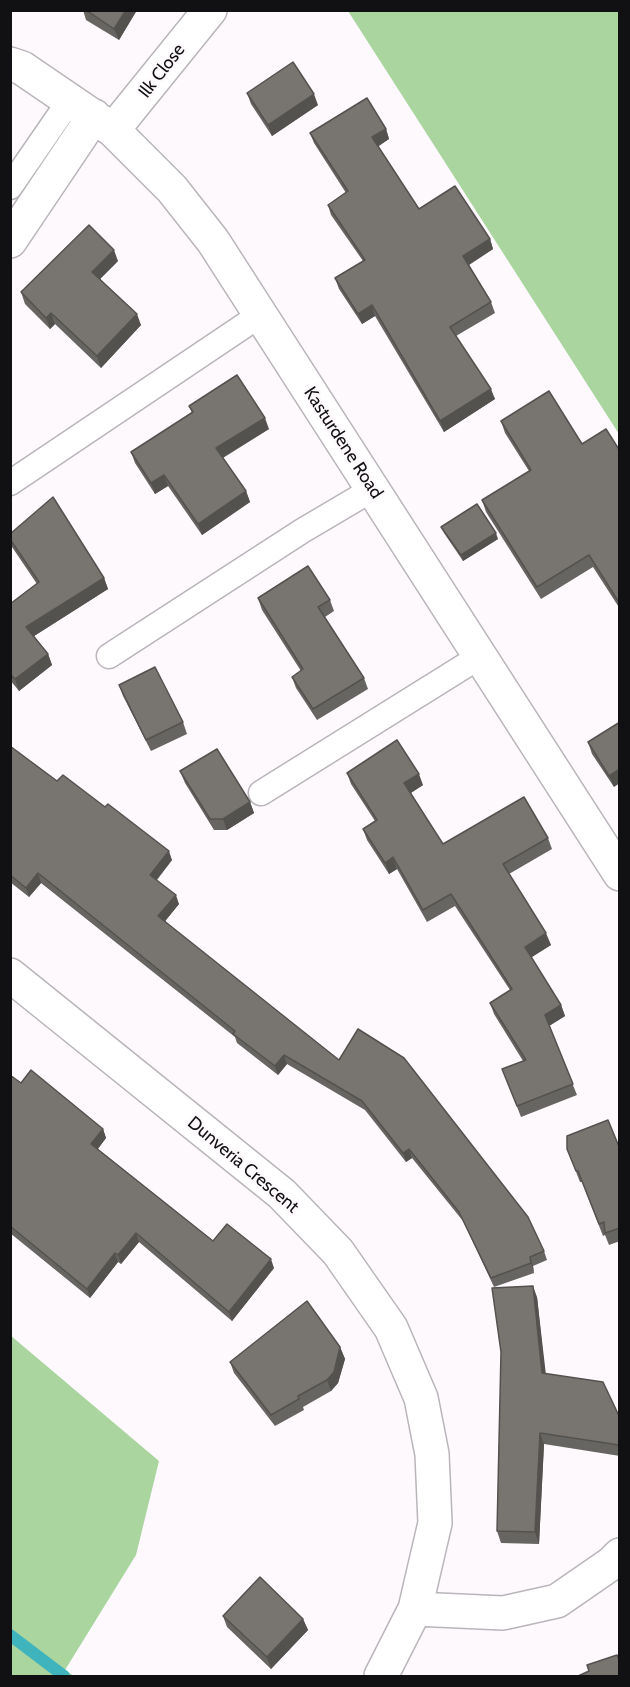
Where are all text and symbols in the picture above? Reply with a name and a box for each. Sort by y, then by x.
street label: Ilk Close [134,40,190,102]
street label: Kasturdene Road [299,383,387,503]
street label: Dunveria Crescent [183,1112,303,1218]

